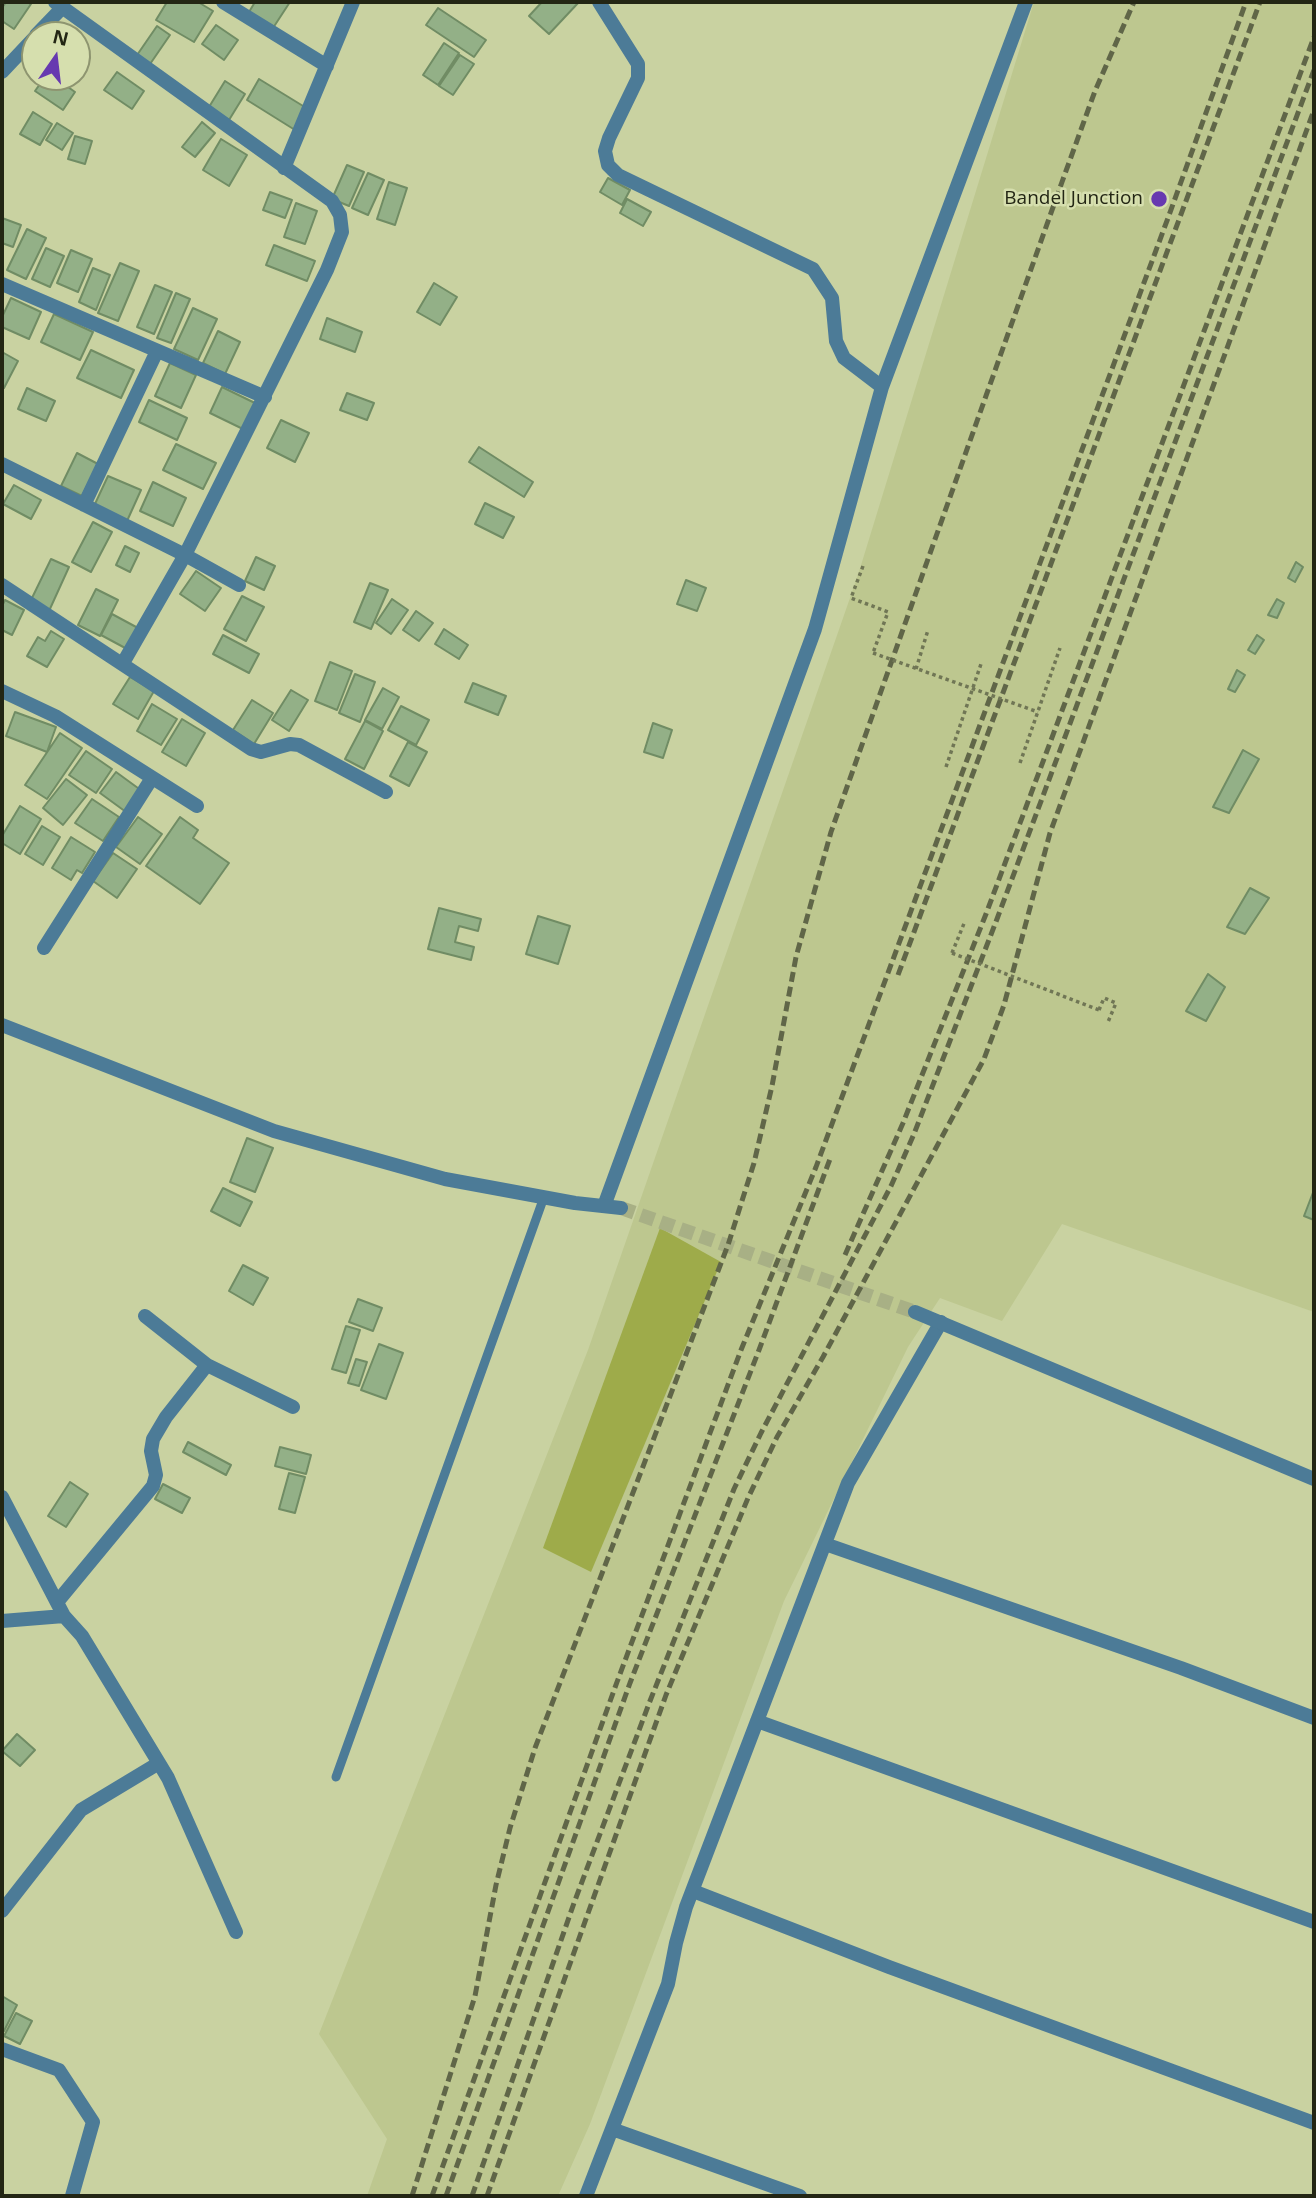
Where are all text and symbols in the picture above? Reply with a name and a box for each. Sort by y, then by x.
north arrow [21,21,91,91]
text: N [50,23,71,52]
place label: Bandel Junction [1004,188,1143,210]
marker: Bandel Junction [1149,189,1169,209]

